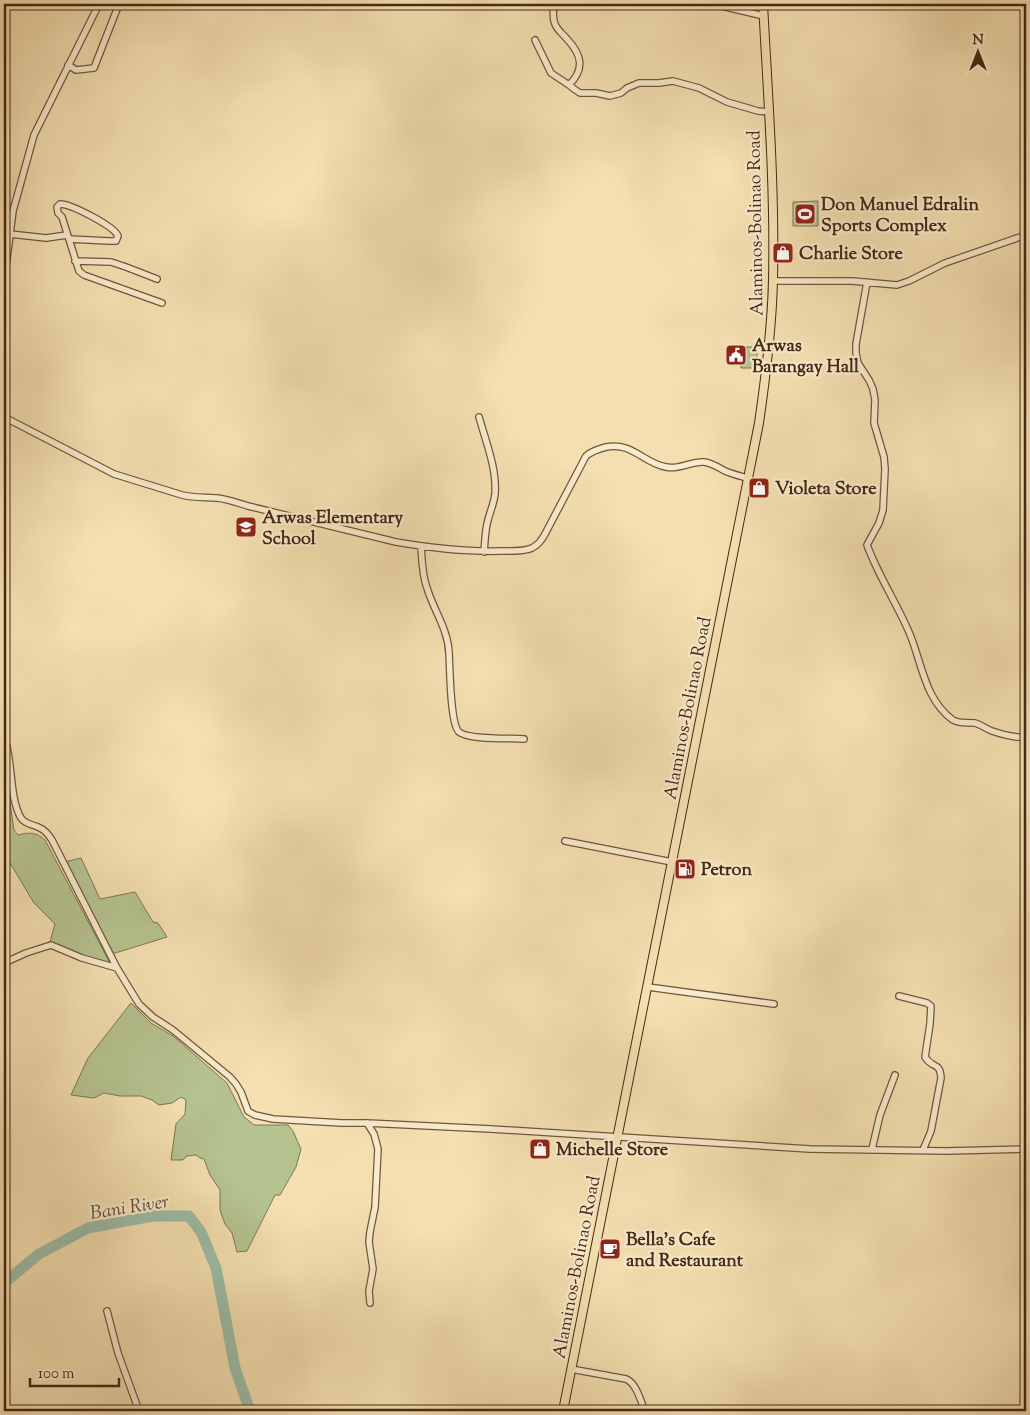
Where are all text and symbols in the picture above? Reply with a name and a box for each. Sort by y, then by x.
north arrow [952,28,1002,78]
text: N [972,31,984,51]
street label: Alaminos-Bolinao Road [742,130,772,316]
place label: Don Manuel Edralin Sports Complex [821,193,979,240]
sports icon: Don Manuel Edralin Sports Complex [793,202,817,226]
shop icon: Charlie Store [771,241,795,265]
place label: Charlie Store [799,242,904,268]
place label: Arwas Barangay Hall [752,334,860,381]
public building icon: Arwas Barangay Hall [724,343,748,367]
shop icon: Violeta Store [747,476,771,500]
place label: Violeta Store [775,477,877,503]
place label: Arwas Elementary School [262,506,403,553]
school or university icon: Arwas Elementary School [234,515,258,539]
street label: Alaminos-Bolinao Road [659,615,719,802]
fuel station icon: Petron [673,857,697,881]
place label: Petron [701,858,752,884]
shop icon: Michelle Store [528,1137,552,1161]
place label: Michelle Store [556,1138,669,1164]
street label: Alaminos-Bolinao Road [548,1174,608,1361]
water label: Bani River [88,1189,171,1228]
place label: Bella’s Cafe and Restaurant [626,1228,744,1275]
cafe icon: Bella’s Cafe and Restaurant [598,1237,622,1261]
scale bar [30,1355,119,1387]
text: 100 m [38,1364,75,1385]

